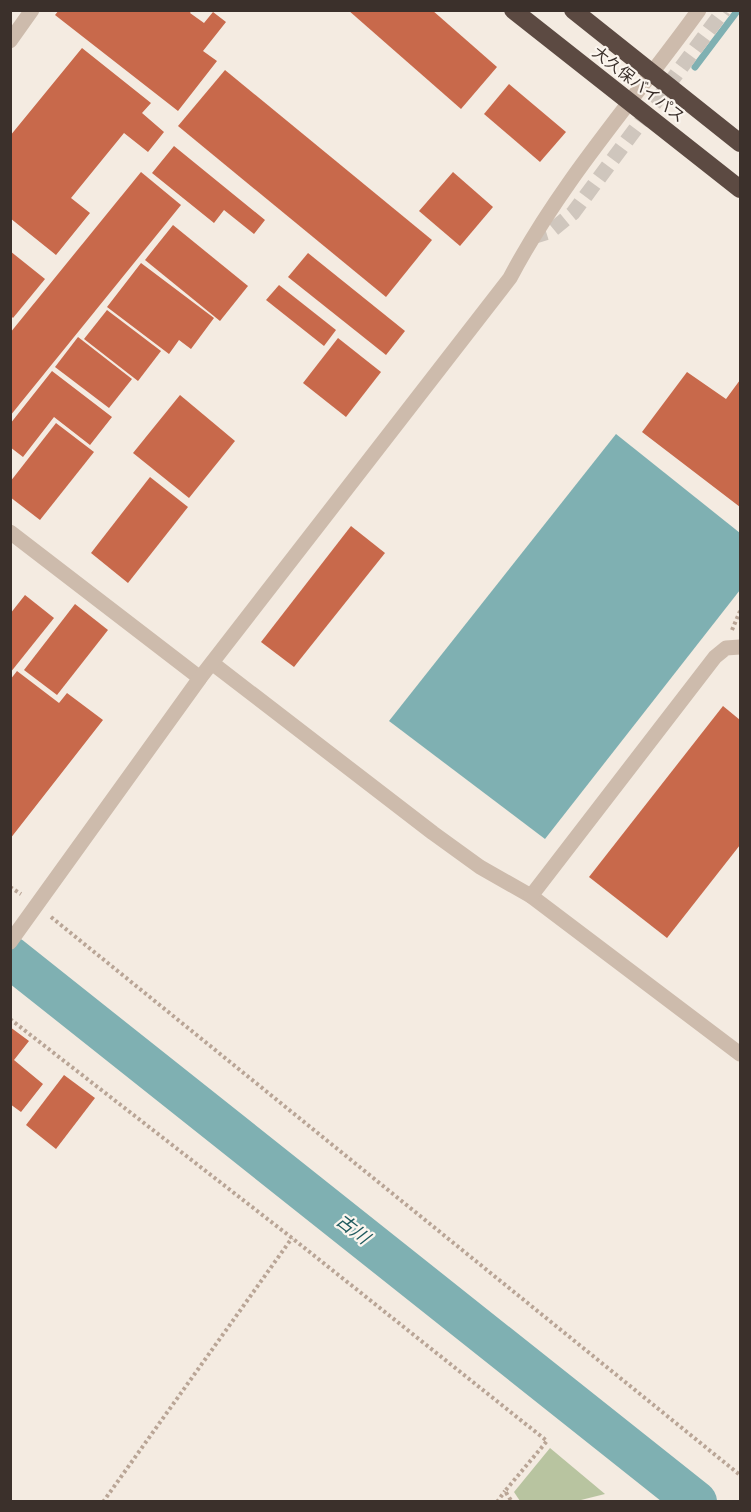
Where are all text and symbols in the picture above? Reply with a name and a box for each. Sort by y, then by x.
street label: 大久保バイパス [589,42,689,125]
water label: 古川 [333,1208,376,1249]

